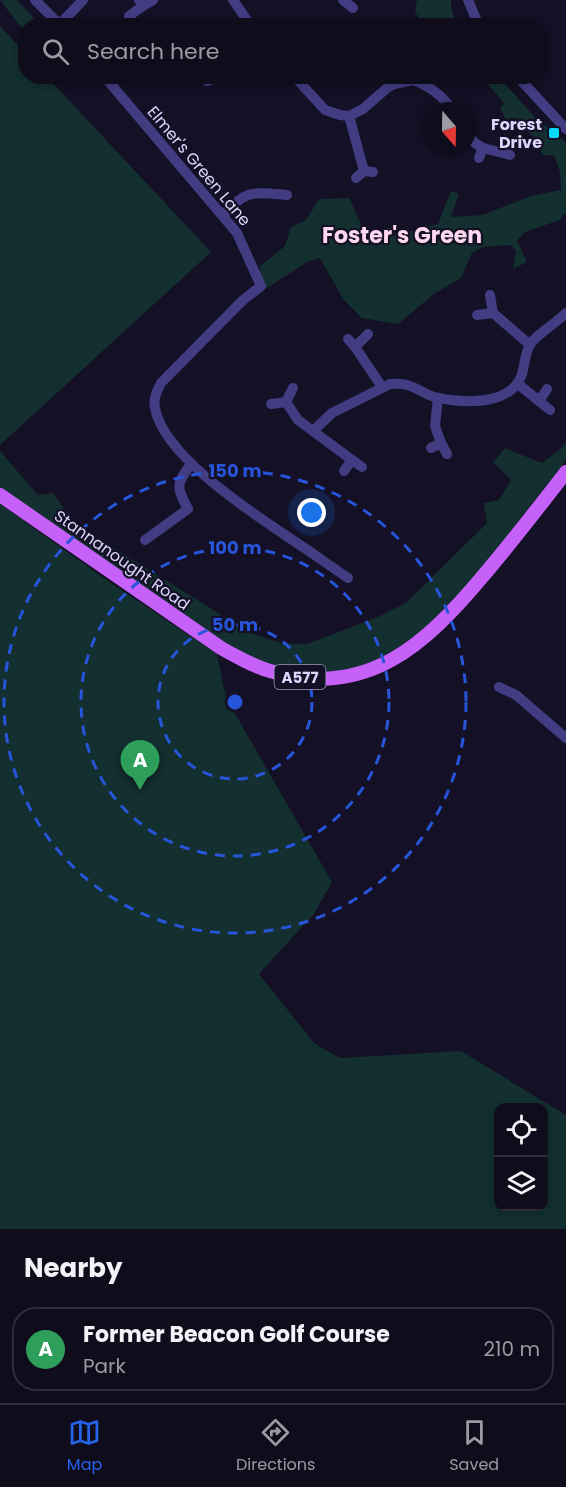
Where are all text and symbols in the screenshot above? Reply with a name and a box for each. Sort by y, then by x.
search box [18,18,548,84]
icon: search [39,35,72,68]
text: Search here [87,36,220,67]
street label: Elmer's Green Lane [142,101,256,231]
north arrow [422,102,476,156]
place label: Forest Drive [491,113,542,154]
marker: Forest Drive [547,126,561,140]
district label: Foster's Green [322,220,482,251]
text: 150 m [208,458,262,483]
your location [297,498,326,527]
street label: Stannanought Road [50,504,194,616]
text: 100 m [208,535,262,560]
text: 50 m [212,612,258,637]
road number: A577 [274,665,326,689]
centre of rings [225,692,245,712]
pin: A [120,740,160,790]
map controls [494,1103,548,1211]
button: locate [494,1103,548,1157]
button: layers [494,1157,548,1211]
text: Nearby [24,1250,122,1286]
text: Former Beacon Golf Course [83,1319,390,1350]
text: A [38,1335,53,1363]
text: 210 m [484,1335,540,1363]
text: Park [83,1352,126,1380]
tab: Map [67,1416,102,1477]
tab: Directions [236,1416,315,1477]
tab: Saved [449,1416,499,1477]

